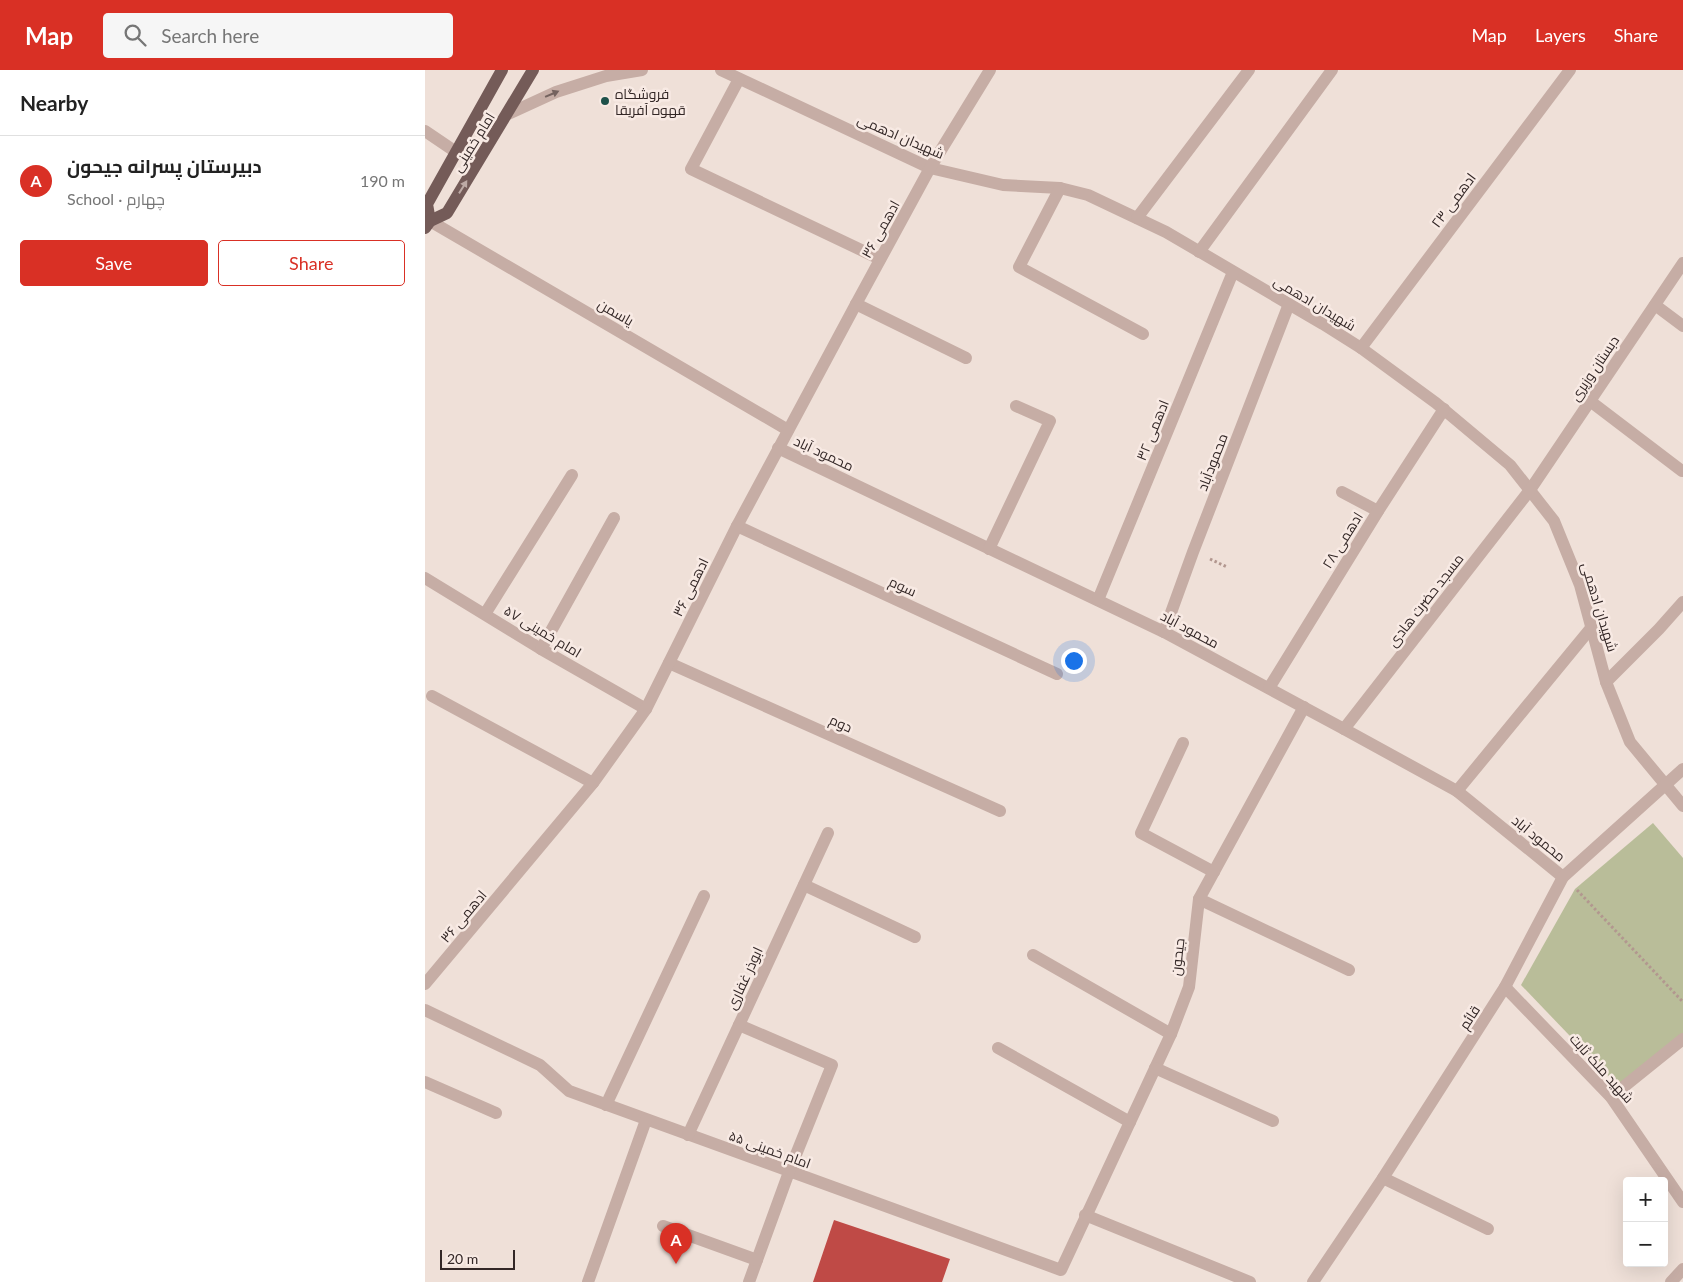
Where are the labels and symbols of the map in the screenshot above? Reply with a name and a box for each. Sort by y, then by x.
place label: فروشگاه قهوه آفریقا [615,85,686,118]
one-way arrow [545,90,559,98]
marker: فروشگاه قهوه آفریقا [599,95,611,107]
street label: امام خمینی [448,109,500,176]
street label: شهیدان ادهمی [855,110,947,162]
street label: ادهمی ۲۳ [1427,169,1479,231]
one-way arrow [458,181,467,194]
street label: ادهمی ۳۶ [857,197,903,261]
street label: شهیدان ادهمی [1271,272,1359,334]
street label: یاسمن [595,295,637,329]
street label: دبستان وزیری [1566,332,1622,404]
street label: ادهمی ۳۲ [1132,397,1172,463]
street label: محمودآباد [1193,431,1231,493]
street label: محمود آباد [792,432,856,474]
street label: ادهمی ۲۸ [1318,509,1366,571]
street label: مسجد حضرت هادی [1383,550,1467,650]
street label: ادهمی ۳۶ [668,555,712,619]
street label: شهیدان ادهمی [1578,560,1622,654]
street label: سوم [886,572,919,602]
street label: امام خمینی ۵۷ [500,601,585,662]
street label: محمود آباد [1158,607,1222,651]
your location [1061,648,1087,674]
street label: دوم [826,711,855,737]
street label: محمود آباد [1509,811,1569,865]
street label: ادهمی ۳۶ [436,886,490,946]
street label: جیحون [1167,937,1187,977]
street label: ابوذر غفاری [722,944,766,1012]
street label: قائم [1455,1002,1485,1033]
street label: شهید ملک ثابت [1566,1030,1638,1106]
street label: امام خمینی ۵۵ [726,1126,813,1174]
pin: A [660,1223,692,1264]
scale bar [440,1247,515,1270]

